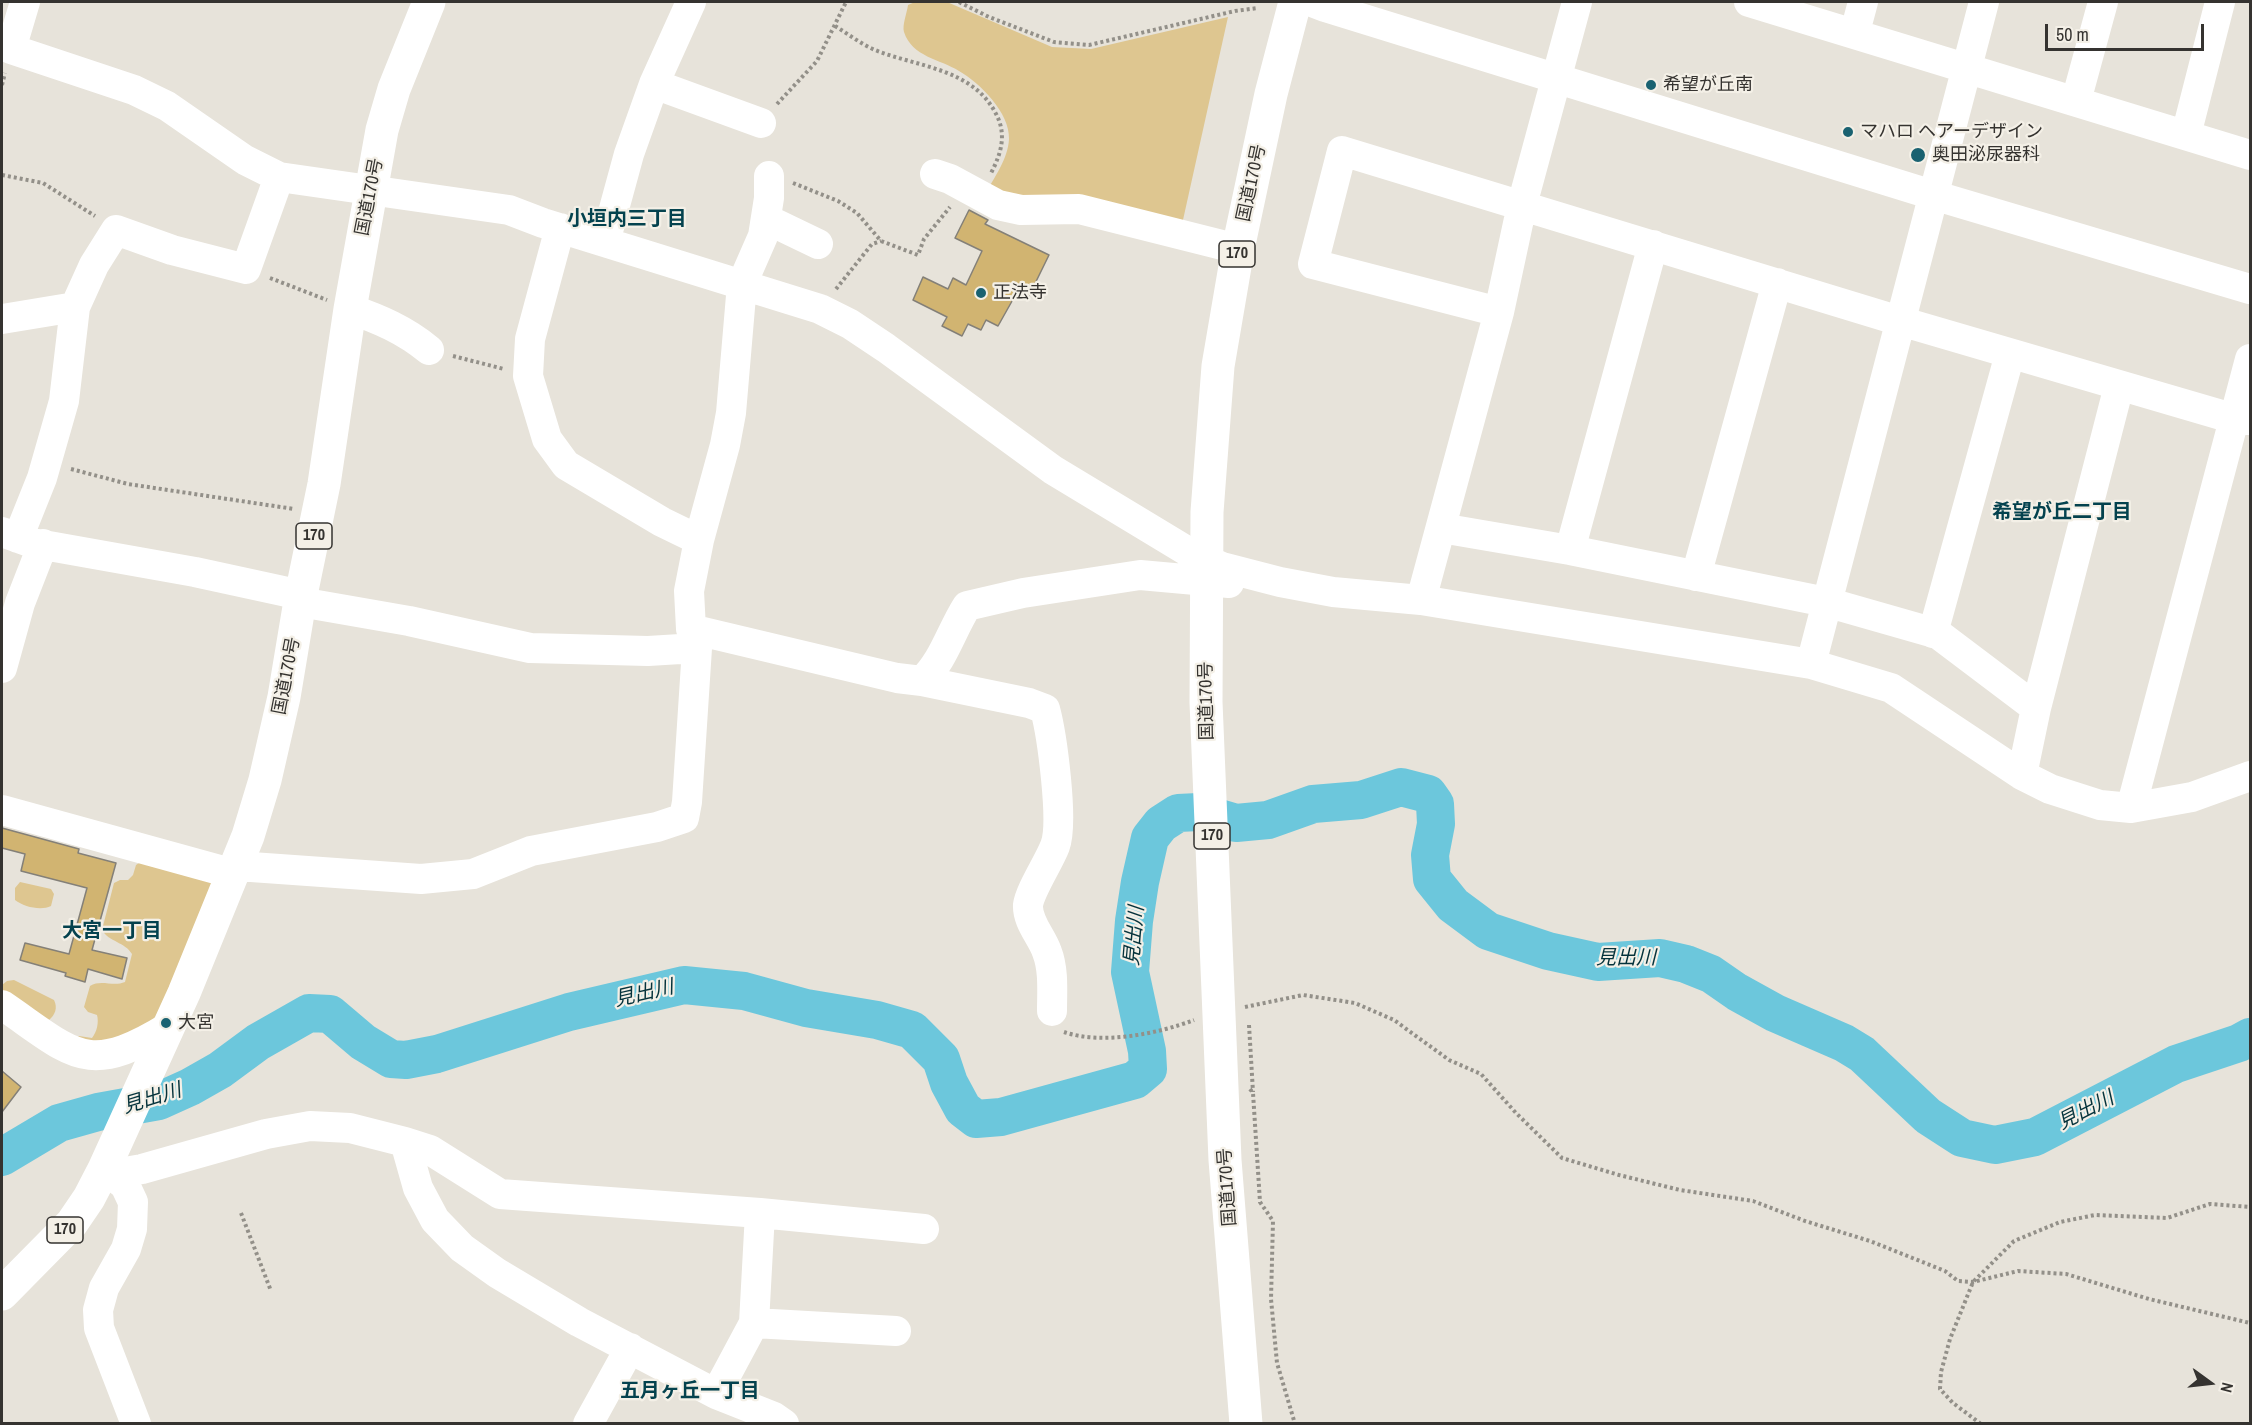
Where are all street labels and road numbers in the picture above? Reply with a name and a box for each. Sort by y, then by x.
street label: 国道170号 [1233,142,1271,224]
street label: 国道170号 [352,156,388,238]
road number: 170 [1219,241,1255,267]
road number: 170 [296,523,332,549]
street label: 国道170号 [269,635,305,717]
street label: 国道170号 [1196,662,1218,740]
road number: 170 [1194,823,1230,849]
street label: 国道170号 [1214,1147,1242,1227]
road number: 170 [47,1217,83,1243]

